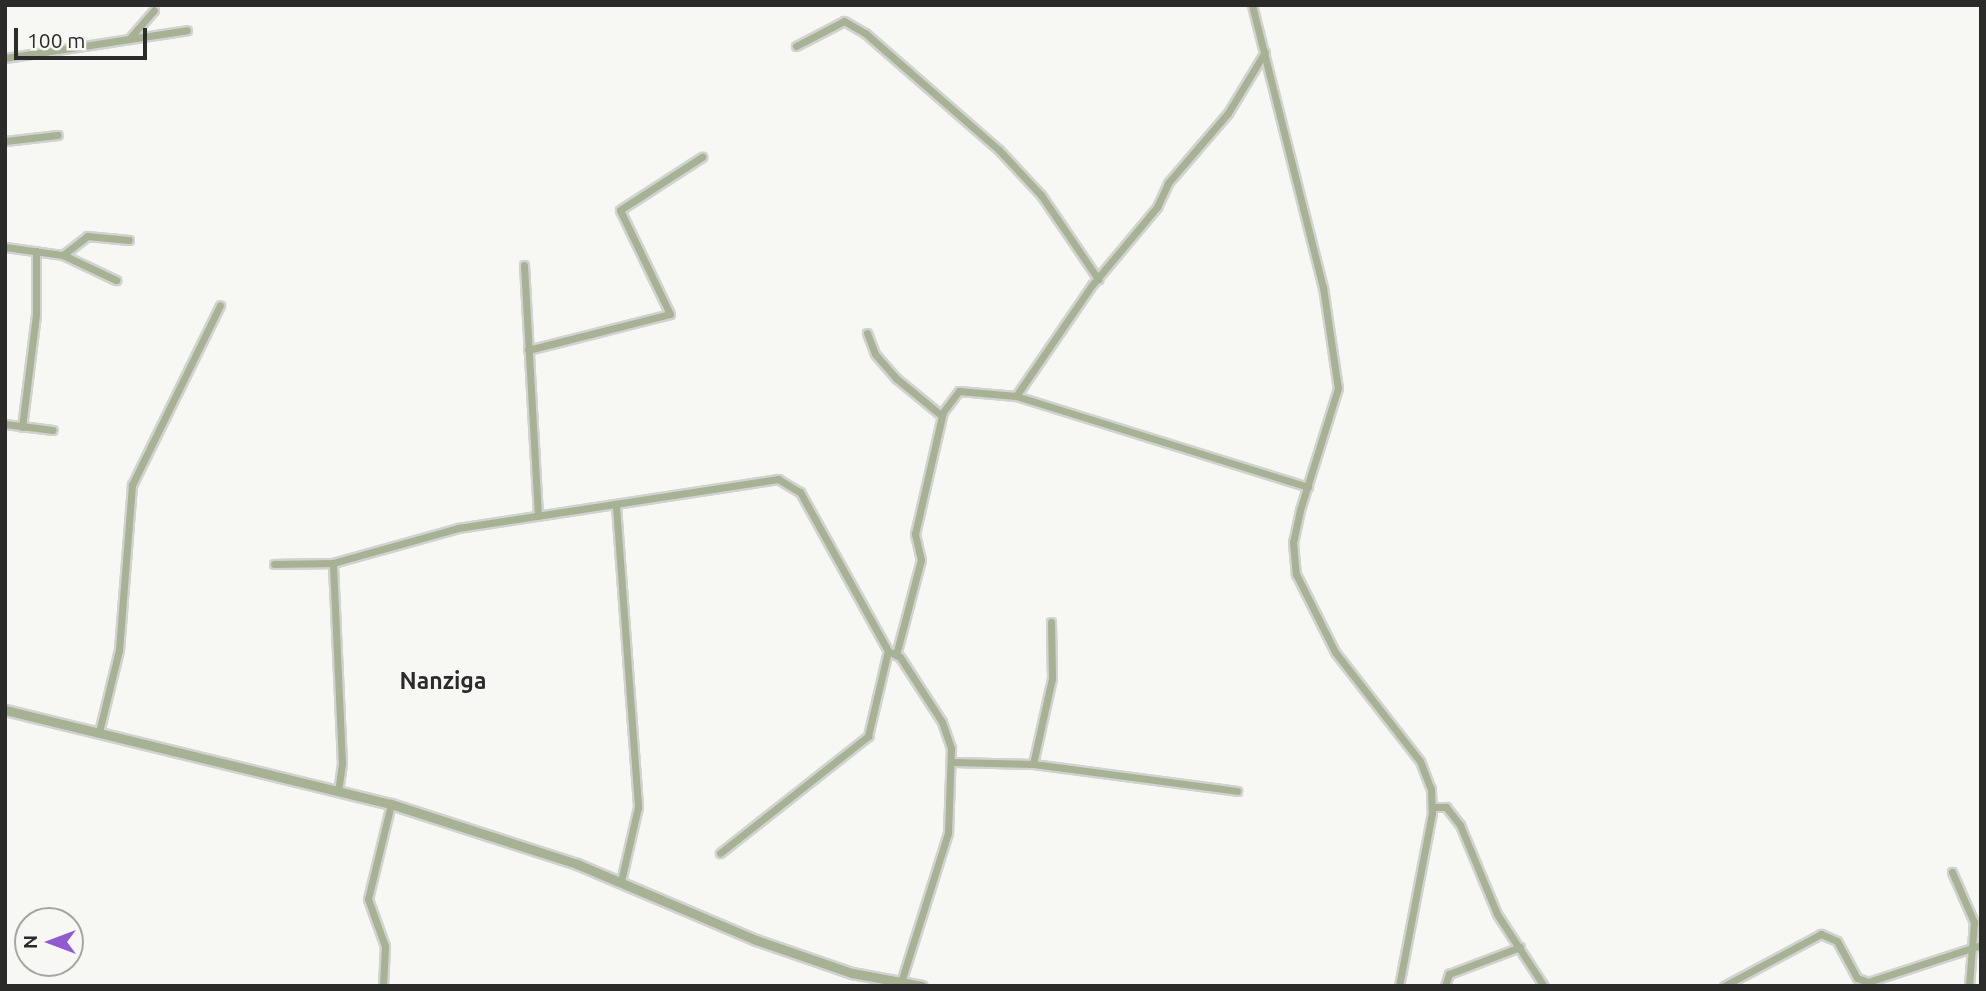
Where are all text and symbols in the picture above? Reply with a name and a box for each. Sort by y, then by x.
scale bar [18,14,150,58]
text: 100 m [27,28,85,52]
district label: Nanziga [400,667,486,695]
north arrow [14,907,84,977]
text: N [19,935,41,949]

